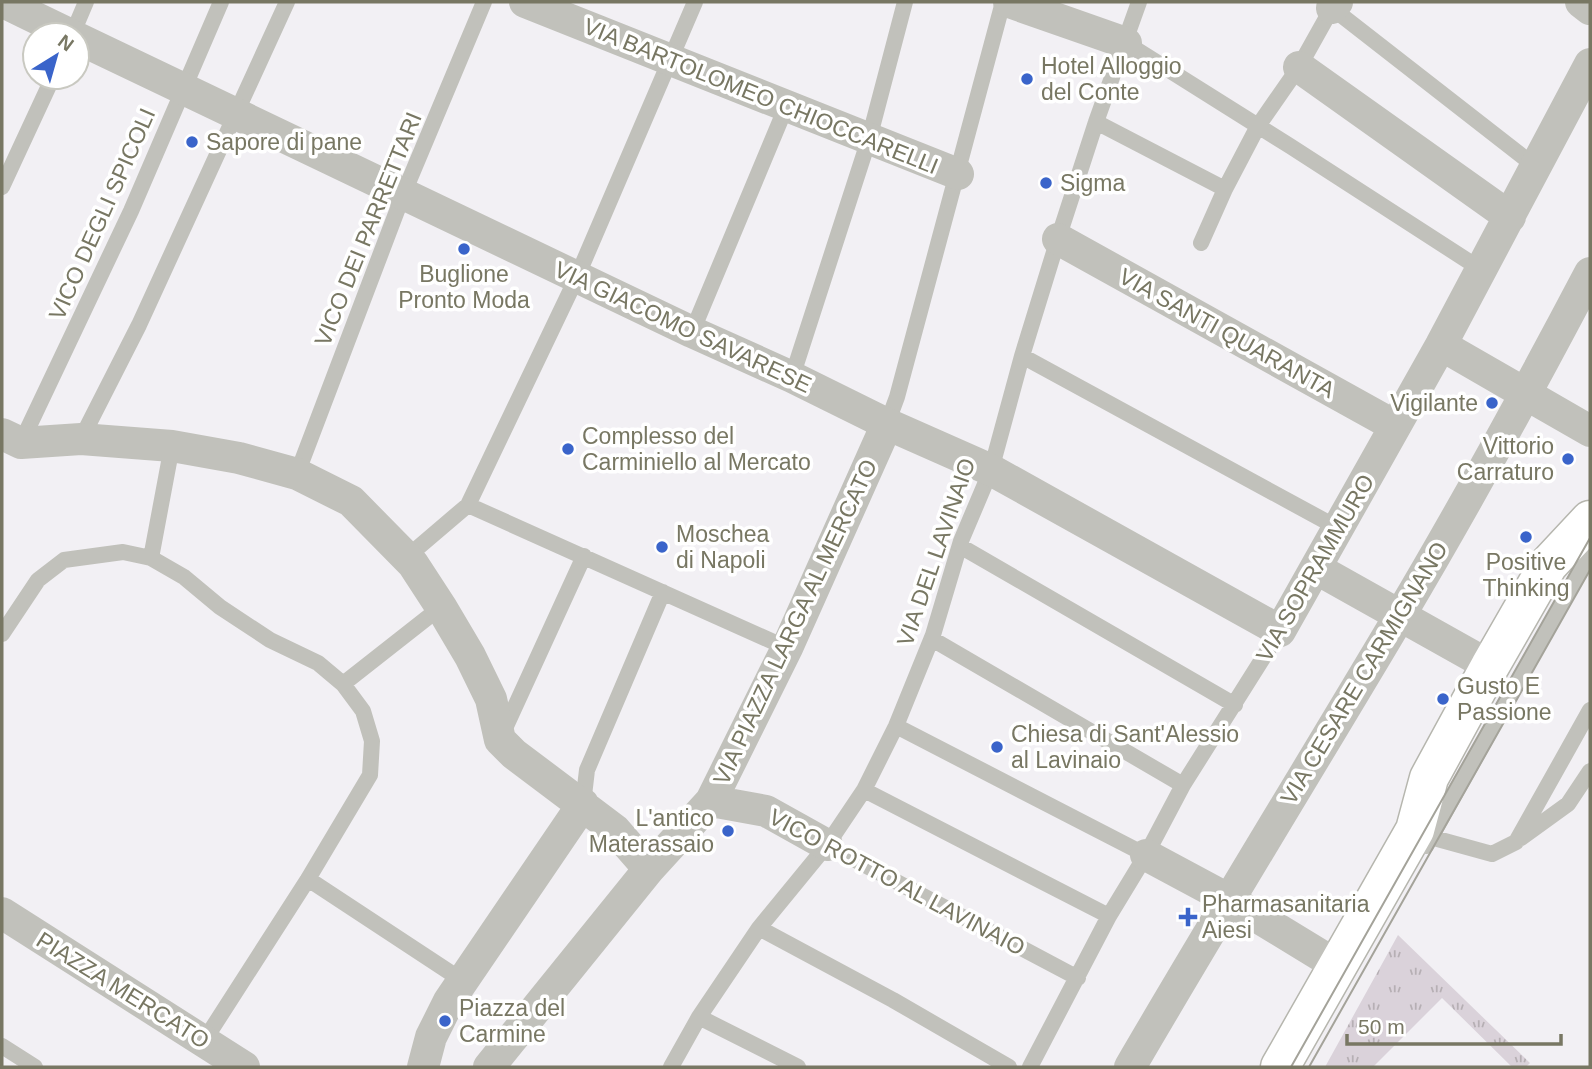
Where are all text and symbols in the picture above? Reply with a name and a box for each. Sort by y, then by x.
street label: VIA BARTOLOMEO CHIOCCARELLI [580,13,942,179]
north arrow [21,21,91,91]
text: N [54,30,78,55]
place label: Hotel Alloggio del Conte [1041,53,1182,105]
marker: Hotel Alloggio del Conte [1019,71,1035,87]
street label: VICO DEGLI SPICOLI [44,104,160,324]
street label: VICO DEI PARRETTARI [309,108,427,350]
place label: Sapore di pane [206,129,362,155]
marker: Sapore di pane [184,134,200,150]
place label: Sigma [1060,170,1125,196]
marker: Sigma [1038,175,1054,191]
marker: Buglione Pronto Moda [456,241,472,257]
street label: VIA GIACOMO SAVARESE [550,256,816,398]
place label: Buglione Pronto Moda [398,261,530,313]
street label: VIA SANTI QUARANTA [1115,263,1340,403]
place label: Vigilante [1390,390,1478,416]
marker: Vigilante [1484,395,1500,411]
place label: Complesso del Carminiello al Mercato [582,423,811,475]
place label: Vittorio Carraturo [1457,433,1554,485]
marker: Complesso del Carminiello al Mercato [560,441,576,457]
marker: Vittorio Carraturo [1560,451,1576,467]
street label: VIA PIAZZA LARGA AL MERCATO [708,455,882,789]
street label: VIA DEL LAVINAIO [892,455,980,649]
street label: VIA SOPRAMMURO [1251,470,1379,666]
place label: Moschea di Napoli [676,521,770,573]
marker: Positive Thinking [1518,529,1534,545]
street label: VIA CESARE CARMIGNANO [1275,537,1453,809]
marker: Moschea di Napoli [654,539,670,555]
place label: Positive Thinking [1483,549,1569,601]
place label: Gusto E Passione [1457,673,1552,725]
marker: Gusto E Passione [1435,691,1451,707]
place label: Chiesa di Sant'Alessio al Lavinaio [1011,721,1239,773]
marker: Chiesa di Sant'Alessio al Lavinaio [989,739,1005,755]
street label: VICO ROTTO AL LAVINAIO [765,803,1029,961]
place label: L'antico Materassaio [589,805,714,857]
marker: L'antico Materassaio [720,823,736,839]
place label: Pharmasanitaria Aiesi [1202,891,1370,943]
marker: Pharmasanitaria Aiesi [1180,909,1196,925]
street label: PIAZZA MERCATO [32,926,214,1054]
place label: Piazza del Carmine [459,995,565,1047]
scale bar [1347,1002,1560,1046]
marker: Piazza del Carmine [437,1013,453,1029]
text: 50 m [1358,1015,1405,1038]

